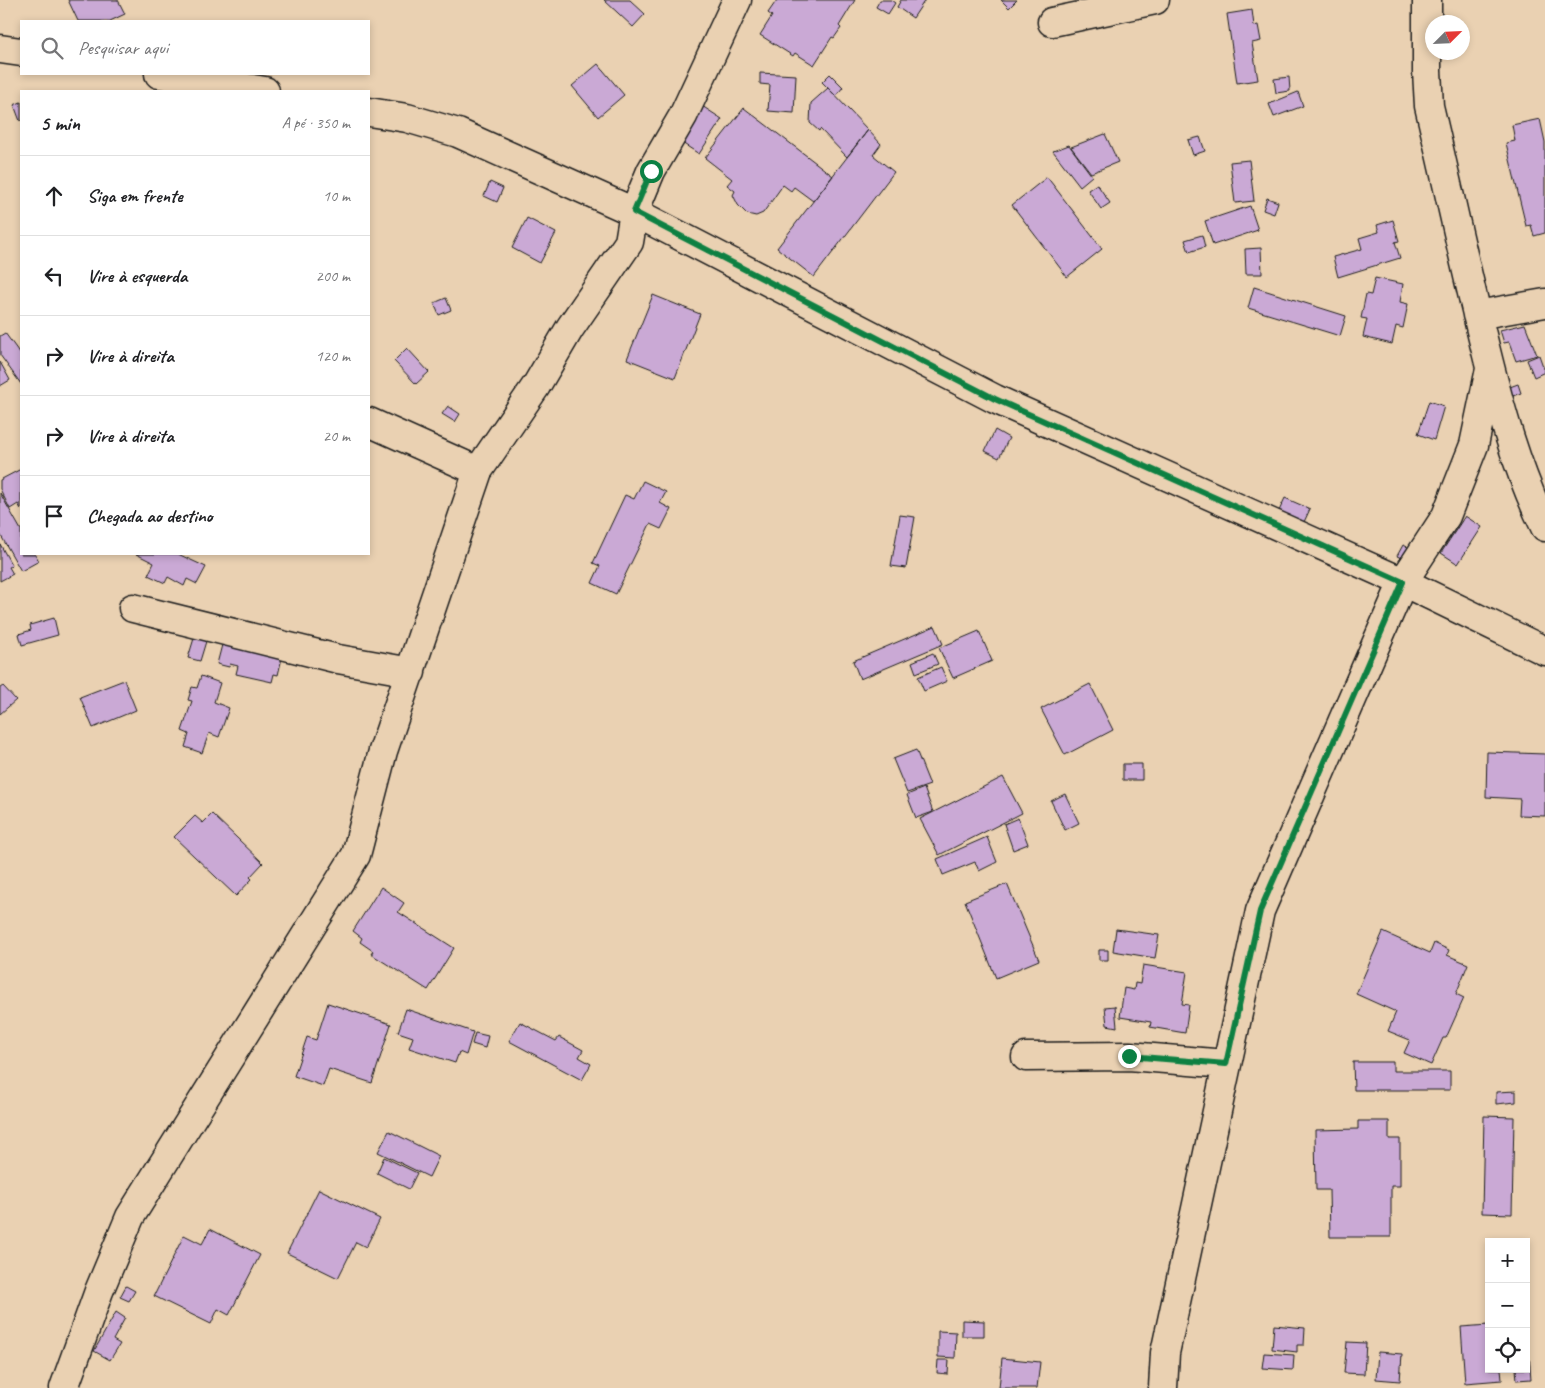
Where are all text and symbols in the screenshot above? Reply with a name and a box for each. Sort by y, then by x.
north arrow [1425,15,1470,60]
search box [20,20,370,75]
icon: search [38,34,66,62]
text: Pesquisar aqui [78,36,168,60]
text: 5 min [40,110,80,136]
text: A pé · 350 m [282,113,350,133]
route start [640,160,663,183]
icon: ahead [40,182,68,210]
text: Siga em frente [87,184,183,208]
text: 10 m [323,186,350,206]
icon: left [40,262,68,290]
text: Vire à esquerda [87,264,187,288]
text: 200 m [316,266,350,286]
icon: right [40,342,68,370]
text: Vire à direita [87,344,174,368]
text: 120 m [316,346,350,366]
icon: right [40,422,68,450]
text: Vire à direita [87,424,174,448]
text: 20 m [323,426,350,446]
icon: arrive [40,502,68,530]
text: Chegada ao destino [87,504,213,528]
route end [1118,1045,1141,1068]
map controls [1485,1238,1530,1373]
button: + [1485,1238,1530,1283]
button: − [1485,1283,1530,1328]
button: locate [1485,1328,1530,1373]

